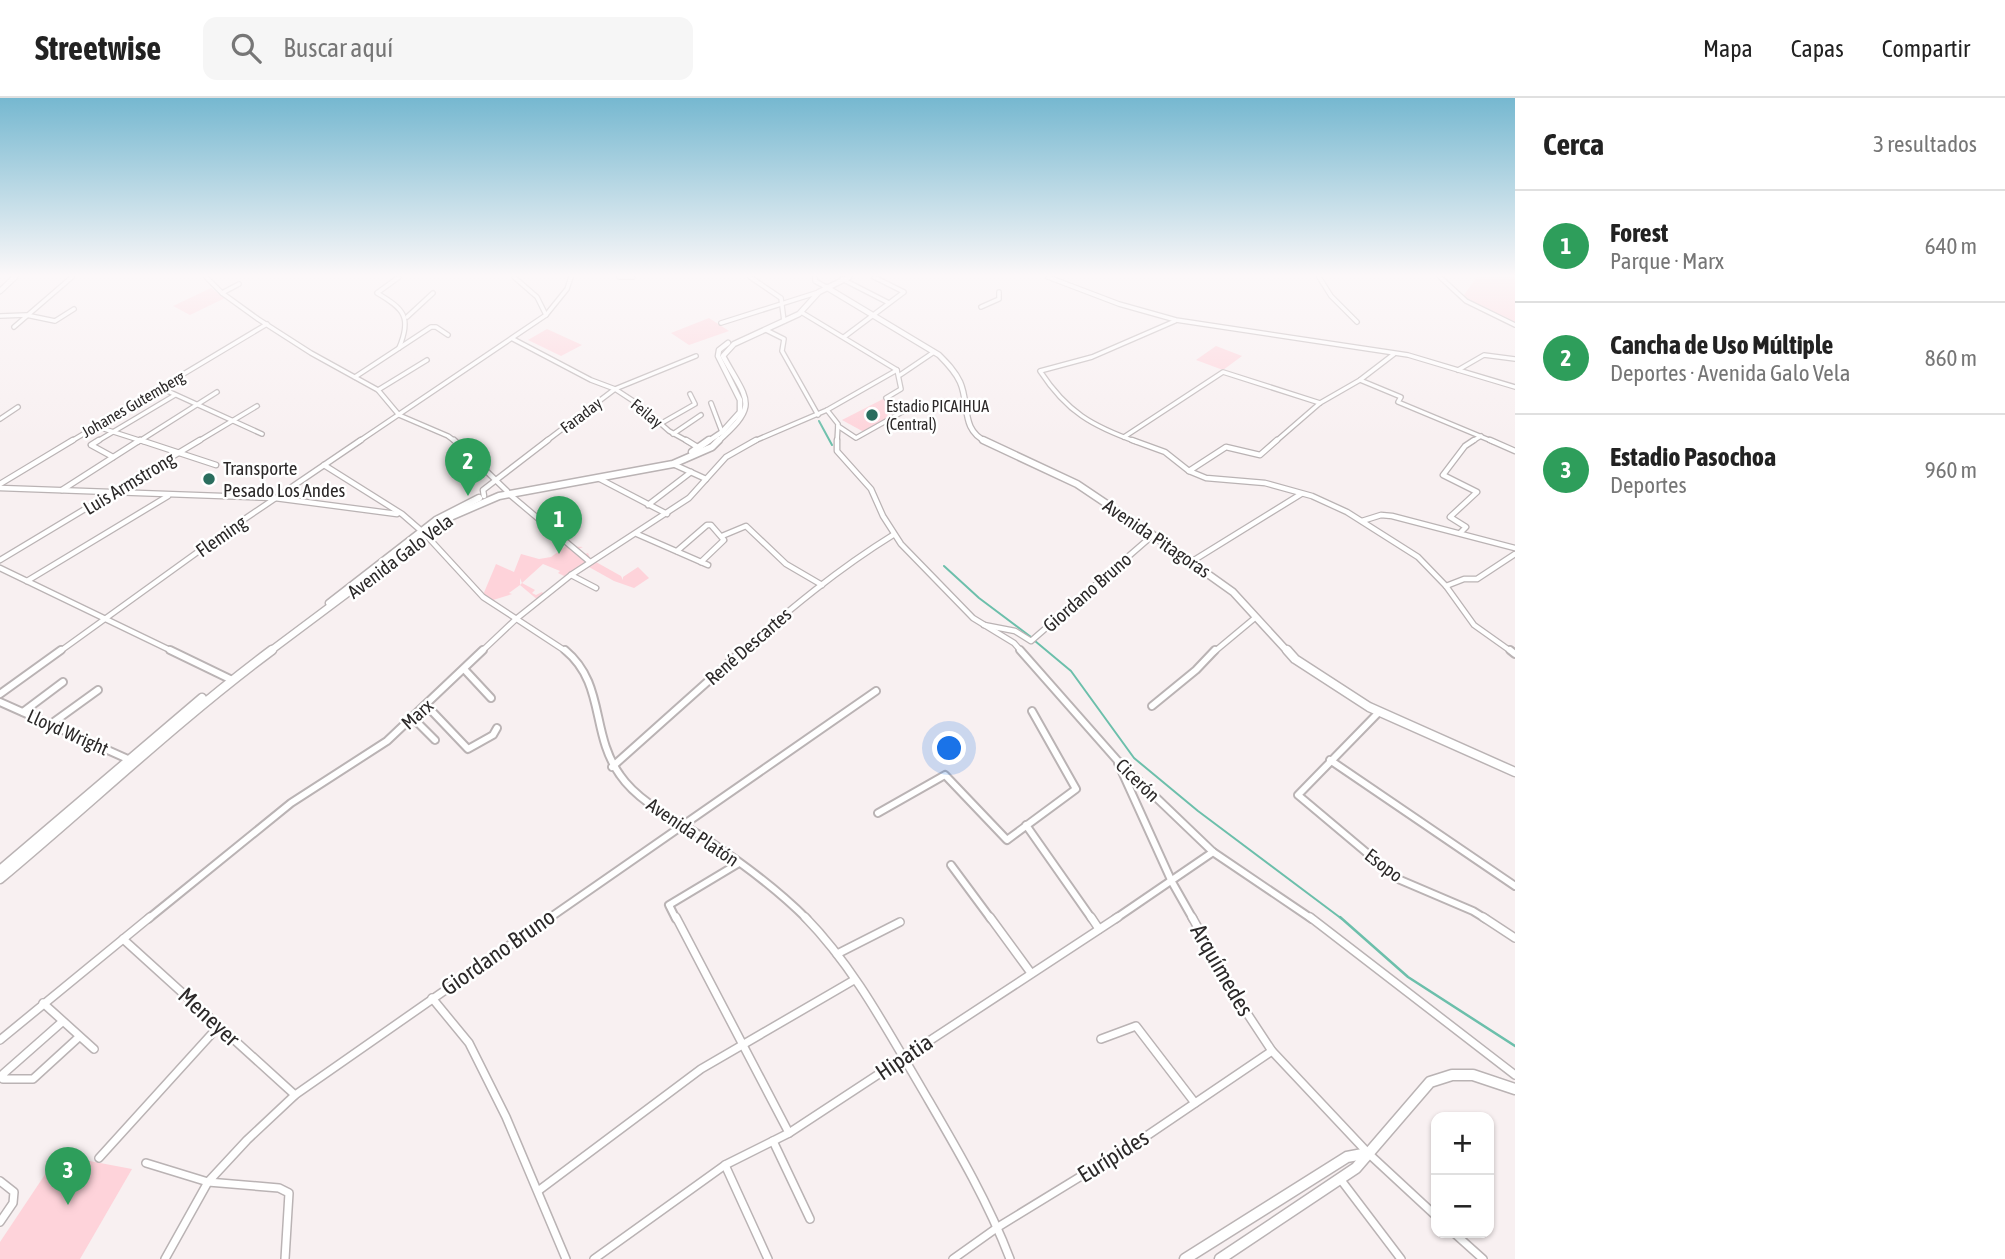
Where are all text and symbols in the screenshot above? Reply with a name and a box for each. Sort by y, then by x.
search box [203,17,693,80]
text: Streetwise [35,29,161,67]
icon: search [227,29,265,67]
text: Buscar aquí [283,33,393,63]
text: Mapa [1703,35,1753,62]
text: Capas [1791,35,1844,62]
text: Compartir [1882,35,1970,62]
text: Cerca [1543,127,1604,161]
text: 3 resultados [1873,131,1977,157]
text: Forest [1610,218,1668,248]
text: 1 [1561,233,1571,259]
text: 640 m [1925,233,1977,259]
text: Parque · Marx [1610,248,1724,274]
text: Cancha de Uso Múltiple [1610,330,1833,360]
text: 2 [1561,345,1571,371]
text: 860 m [1925,345,1977,371]
text: Deportes · Avenida Galo Vela [1610,360,1850,386]
street label: Johanes Gutemberg [78,367,188,442]
street label: Faraday [557,393,606,437]
street label: Feilay [627,395,667,432]
place label: Estadio PICAIHUA (Central) [886,397,989,434]
marker: Estadio PICAIHUA (Central) [864,407,880,423]
pin: 2 [445,438,491,496]
text: Estadio Pasochoa [1610,442,1776,472]
street label: Luis Armstrong [79,447,179,519]
place label: Transporte Pesado Los Andes [223,457,346,501]
text: 3 [1561,457,1571,483]
text: 960 m [1925,457,1977,483]
marker: Transporte Pesado Los Andes [201,471,217,487]
text: Deportes [1610,472,1687,498]
street label: Avenida Pitagoras [1099,494,1215,582]
pin: 1 [536,496,582,554]
street label: Avenida Galo Vela [343,509,457,603]
street label: Fleming [192,510,251,561]
street label: Giordano Bruno [1038,548,1136,636]
street label: René Descartes [701,603,796,689]
street label: Marx [397,694,438,734]
street label: Lloyd Wright [24,704,112,760]
your location [932,731,966,765]
street label: Cicerón [1112,754,1164,806]
street label: Avenida Platón [643,793,743,871]
street label: Esopo [1361,844,1407,886]
street label: Giordano Bruno [436,903,560,1001]
street label: Arquímedes [1185,919,1259,1021]
street label: Meneyer [173,982,246,1052]
street label: Hipatia [871,1029,937,1085]
map controls [1431,1112,1494,1238]
button: + [1431,1112,1494,1175]
street label: Eurípides [1073,1124,1153,1188]
pin: 3 [45,1147,91,1205]
button: − [1431,1175,1494,1238]

